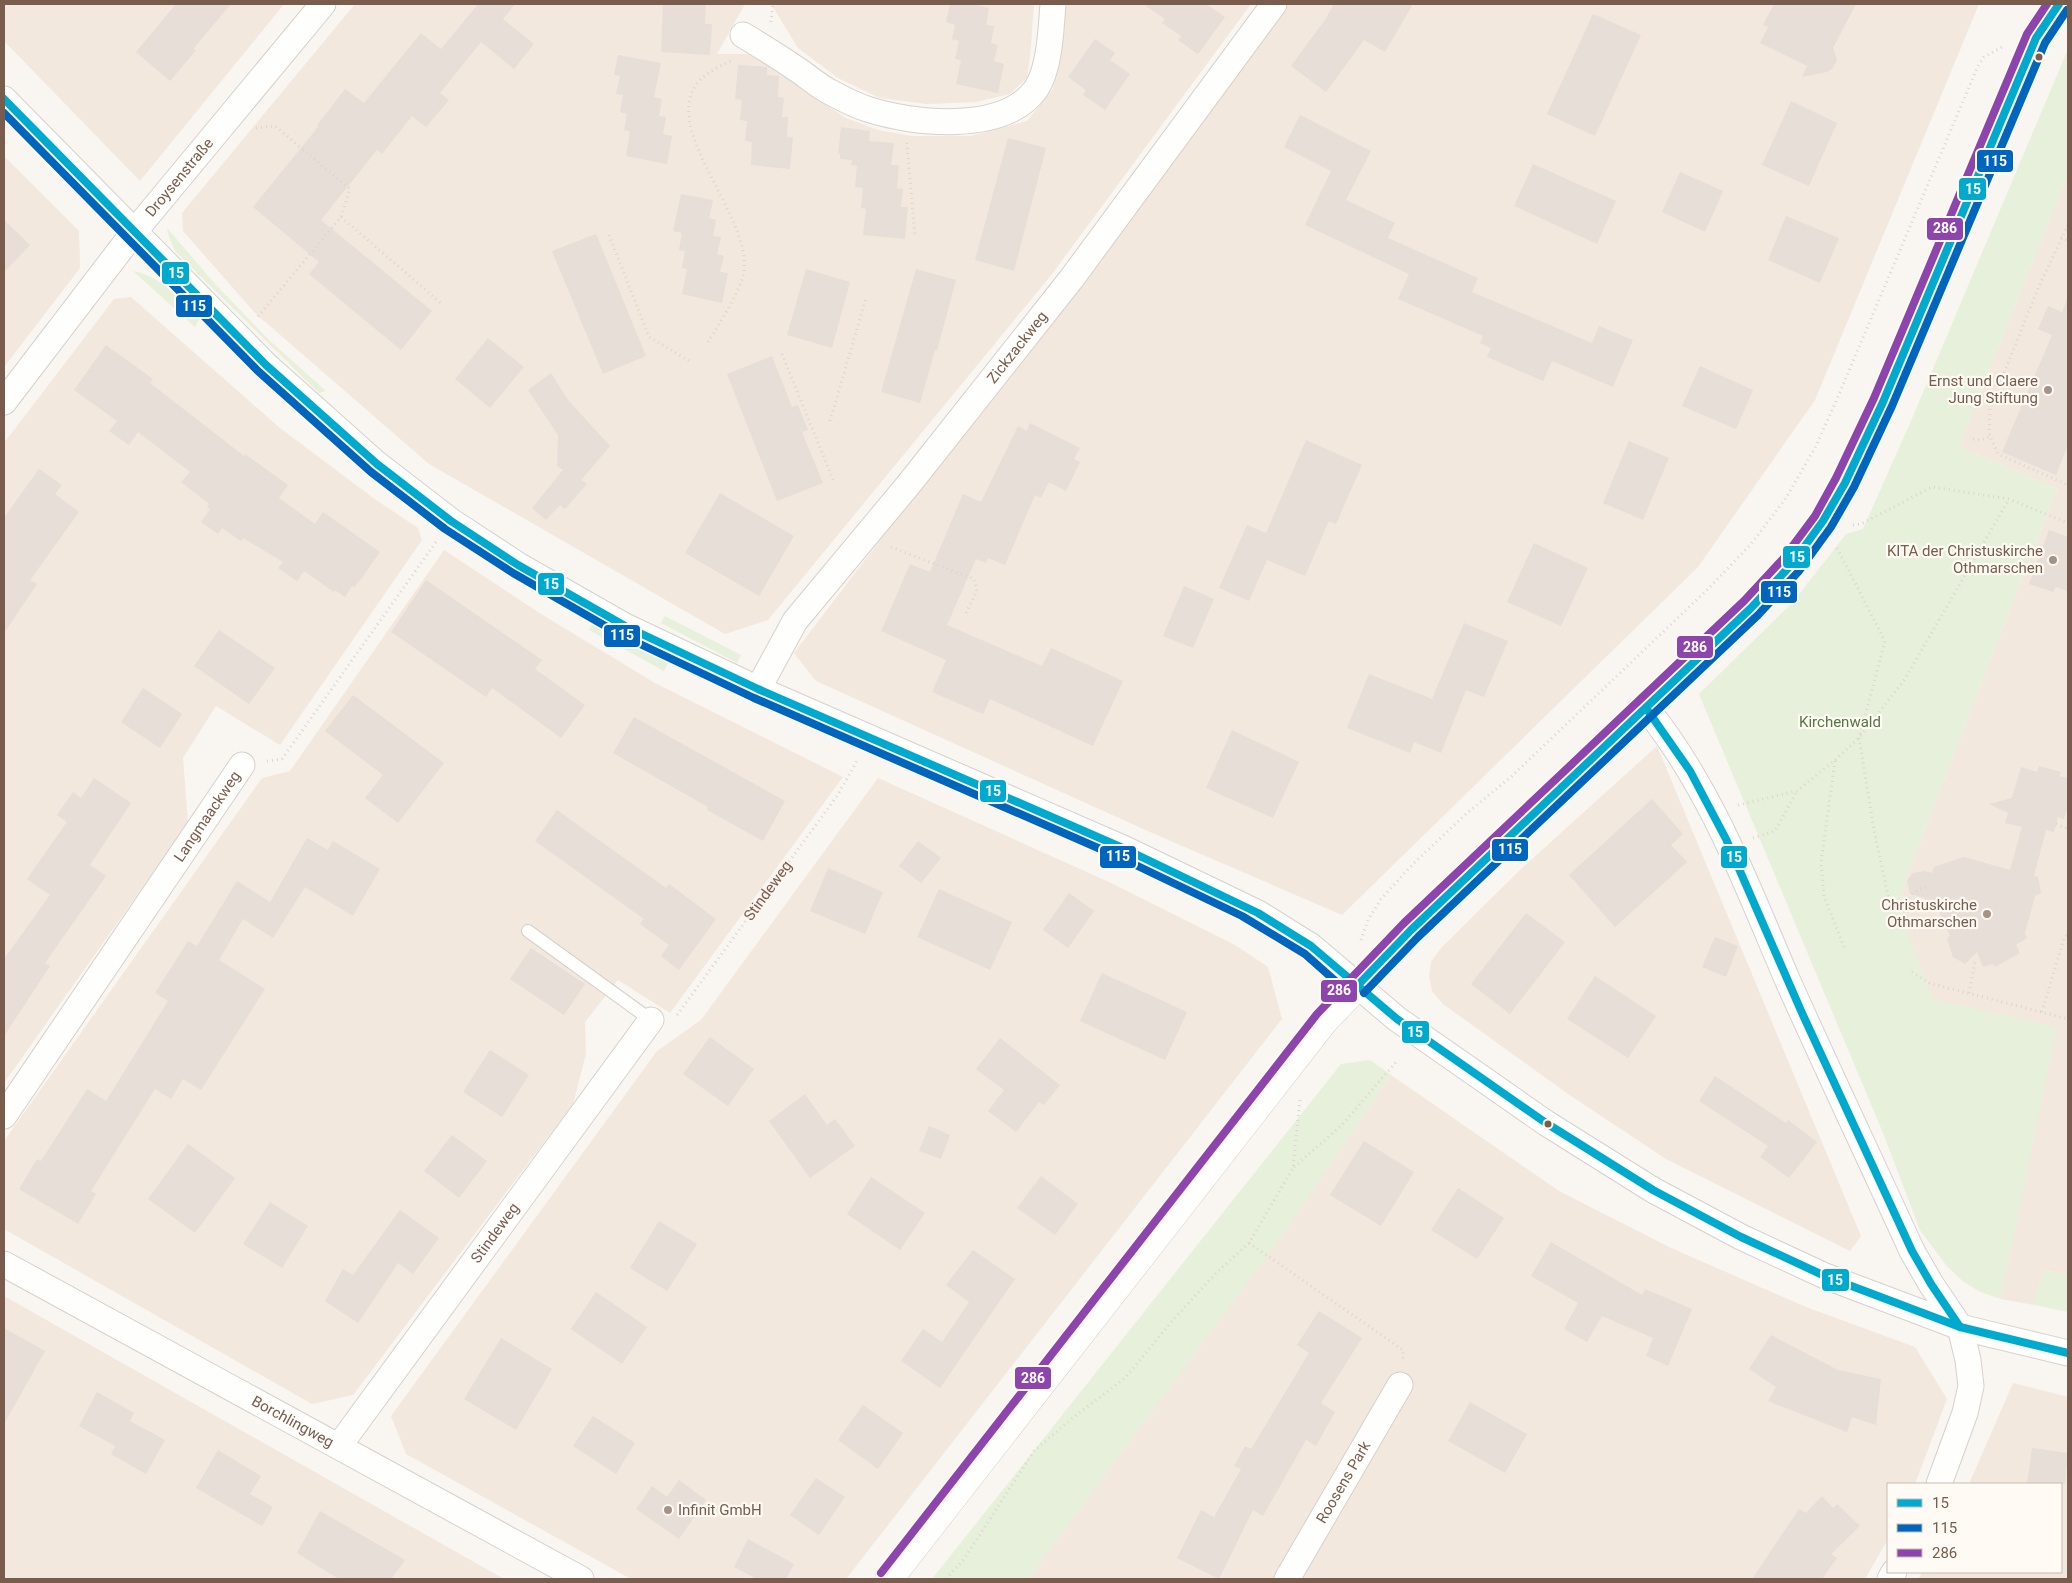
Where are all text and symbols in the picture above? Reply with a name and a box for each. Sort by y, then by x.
unlabelled marker [2034,52,2044,62]
street label: Droysenstraße [141,134,217,220]
line badge: 115 [1976,149,2014,173]
text: 115 [1983,153,2007,169]
line badge: 15 [1958,177,1987,201]
text: 15 [1965,181,1981,197]
line badge: 286 [1926,217,1964,241]
text: 286 [1933,220,1957,236]
line badge: 15 [161,261,190,285]
text: 15 [168,265,184,281]
line badge: 115 [175,294,213,318]
text: 115 [182,298,206,314]
street label: Zickzackweg [983,308,1051,387]
place label: Ernst und Claere Jung Stiftung [1929,372,2038,407]
marker: Ernst und Claere Jung Stiftung [2042,384,2054,396]
place label: KITA der Christuskirche Othmarschen [1887,542,2043,577]
line badge: 15 [1782,545,1811,569]
text: 15 [1789,549,1805,565]
marker: KITA der Christuskirche Othmarschen [2047,554,2059,566]
line badge: 15 [537,572,565,596]
text: 15 [543,576,559,592]
line badge: 115 [1760,580,1798,604]
text: 115 [1767,584,1791,600]
line badge: 115 [603,624,641,648]
text: 115 [610,627,634,643]
line badge: 286 [1676,635,1714,659]
text: 286 [1683,639,1707,655]
park label: Kirchenwald [1799,713,1881,731]
street label: Langmaackweg [170,768,244,865]
line badge: 15 [979,779,1007,803]
text: 15 [985,783,1001,799]
line badge: 115 [1491,838,1529,862]
text: 115 [1498,841,1522,857]
line badge: 115 [1099,845,1137,869]
line badge: 15 [1720,845,1748,869]
text: 115 [1106,848,1130,864]
text: 15 [1726,849,1742,865]
street label: Stindeweg [740,857,796,924]
place label: Christuskirche Othmarschen [1881,896,1977,931]
marker: Christuskirche Othmarschen [1981,908,1993,920]
line badge: 286 [1320,979,1358,1003]
text: 286 [1327,982,1351,998]
line badge: 15 [1401,1020,1430,1044]
text: 15 [1407,1024,1423,1040]
unlabelled marker [1543,1119,1553,1129]
street label: Stindeweg [467,1199,523,1267]
line badge: 15 [1821,1268,1850,1292]
text: 15 [1827,1272,1843,1288]
line badge: 286 [1014,1366,1052,1390]
text: 286 [1021,1370,1045,1386]
street label: Borchlingweg [249,1392,337,1451]
street label: Roosens Park [1312,1438,1375,1527]
legend [1887,1483,2062,1573]
text: 15 [1932,1494,1949,1512]
place label: Infinit GmbH [678,1501,762,1519]
marker: Infinit GmbH [662,1504,674,1516]
text: 115 [1932,1519,1957,1537]
text: 286 [1932,1544,1957,1562]

